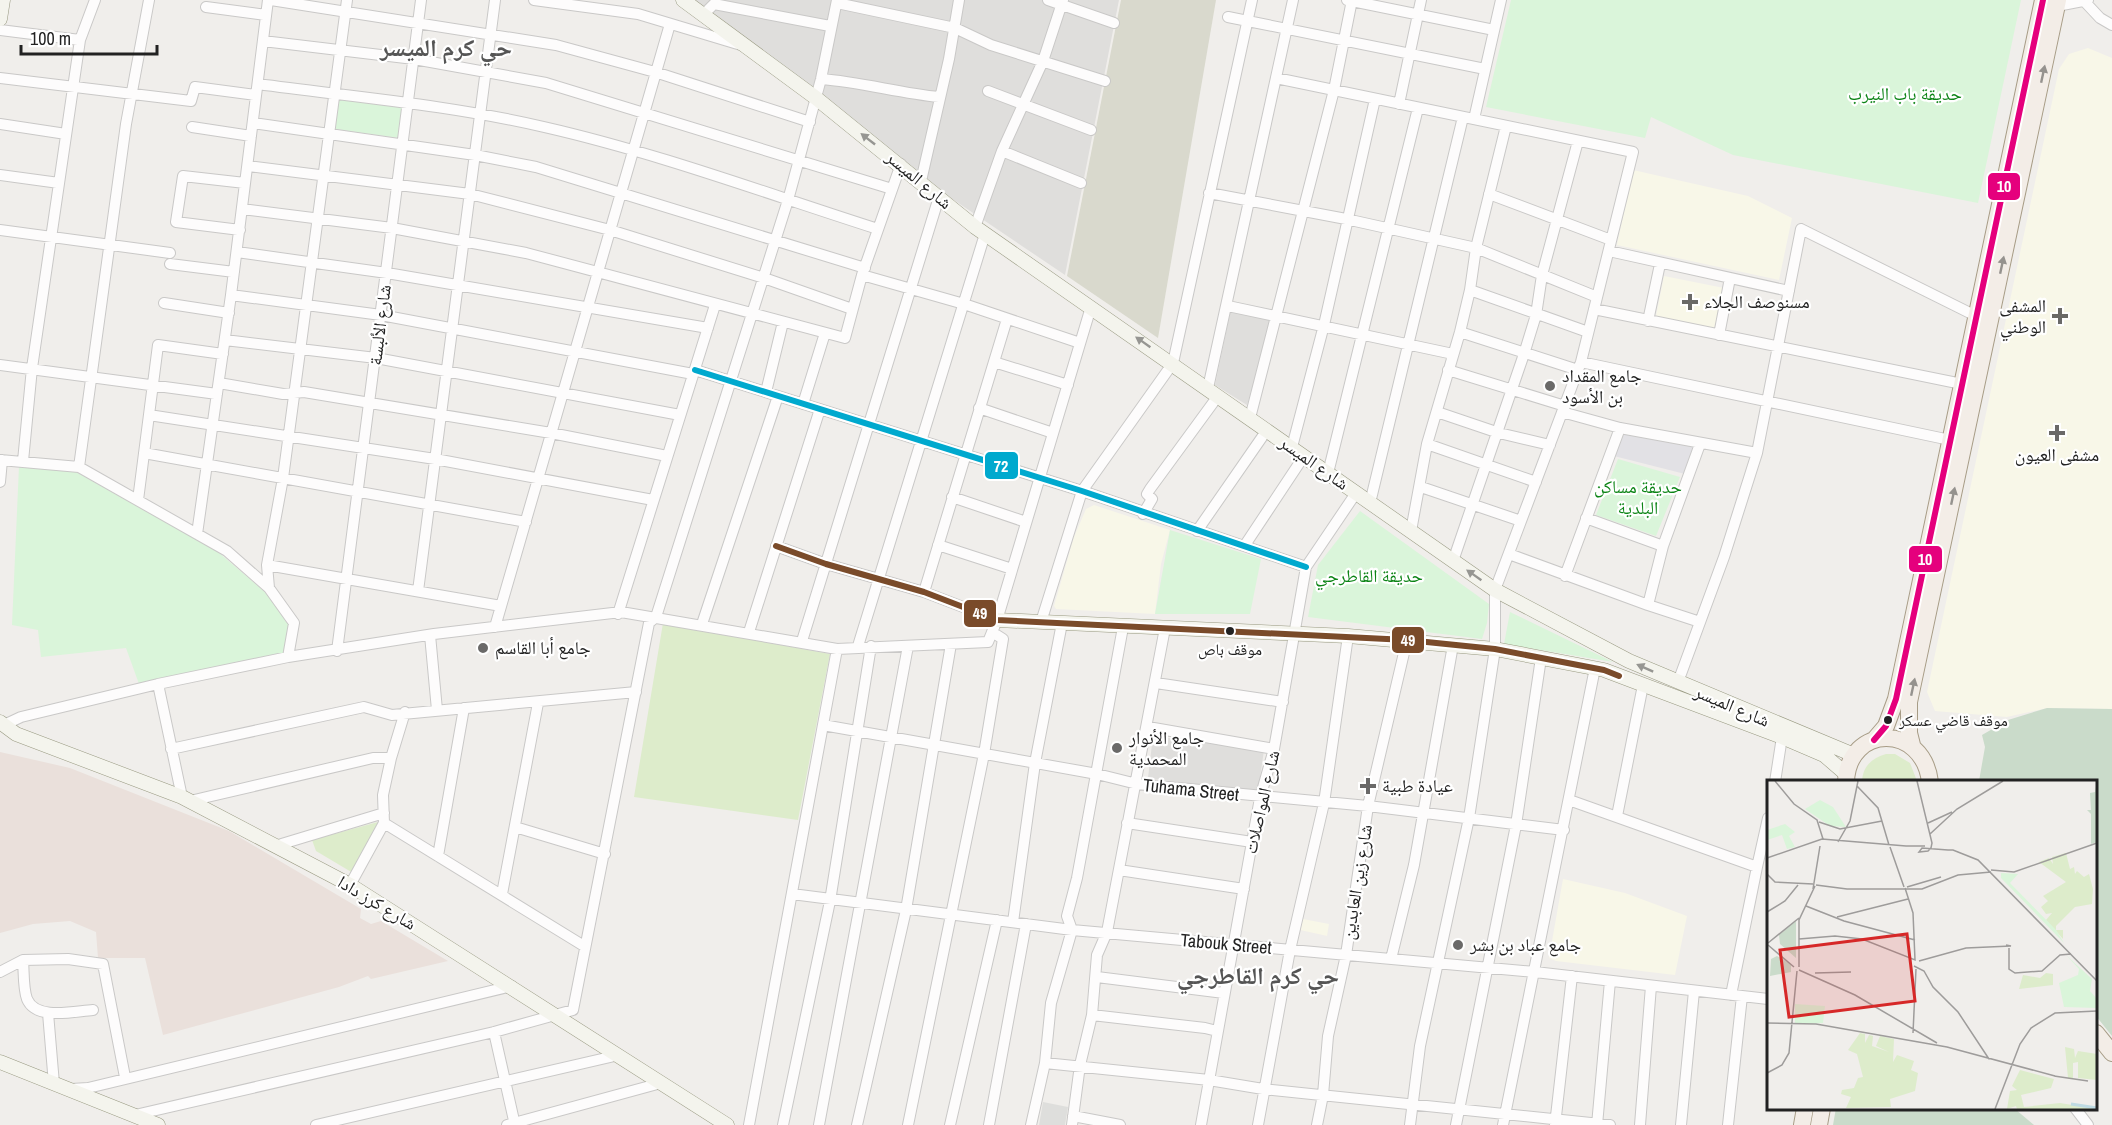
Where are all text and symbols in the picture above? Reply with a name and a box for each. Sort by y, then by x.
scale bar [21,18,158,56]
text: 100 m [30,26,71,51]
district label: حي كرم الميسر [379,31,512,67]
one-way arrow [2038,64,2048,83]
park label: حديقة باب النيرب [1848,81,1962,106]
one-way arrow [861,133,876,145]
street label: شارع الميسر [880,144,958,215]
line badge: 10 [1987,172,2021,201]
text: 10 [1997,175,2011,197]
one-way arrow [1998,255,2007,274]
street label: شارع الألبسة [362,283,397,367]
place label: مسنوصف الجلاء [1704,289,1810,314]
marker: مسنوصف الجلاء [1681,293,1699,311]
place label: المشفى الوطني [1999,293,2046,342]
marker: المشفى الوطني [2051,307,2069,325]
one-way arrow [1135,336,1151,348]
place label: جامع المقداد بن الأسود [1562,363,1642,409]
marker: جامع المقداد بن الأسود [1543,379,1557,393]
marker: مشفى العيون [2048,424,2066,442]
street label: شارع الميسر [1274,429,1354,496]
place label: مشفى العيون [2015,442,2099,467]
line badge: 72 [984,451,1019,480]
text: 72 [994,455,1008,477]
park label: حديقة مساكن البلدية [1594,474,1682,520]
one-way arrow [1949,487,1958,506]
line badge: 10 [1908,545,1943,573]
text: 10 [1918,548,1932,570]
park label: حديقة القاطرجي [1315,563,1423,591]
one-way arrow [1466,569,1482,581]
line badge: 49 [963,599,997,628]
text: 49 [973,602,987,624]
marker: موقف باص [1224,625,1236,637]
line badge: 49 [1391,626,1425,654]
text: 49 [1401,629,1415,651]
place label: جامع أبا القاسم [495,635,591,660]
place label: موقف باص [1198,638,1262,660]
marker: جامع أبا القاسم [476,641,490,655]
one-way arrow [1636,663,1654,672]
street label: شارع الميسر [1690,678,1774,733]
one-way arrow [1908,678,1918,696]
place label: موقف قاضي عسكر [1898,709,2008,733]
marker: موقف قاضي عسكر [1882,714,1894,726]
place label: جامع الأنوار المحمدية [1128,725,1204,771]
marker: جامع الأنوار المحمدية [1110,741,1124,755]
street label: شارع المواصلات [1237,748,1286,856]
street label: Tuhama Street [1142,772,1240,807]
place label: عيادة طبية [1382,773,1453,798]
marker: عيادة طبية [1359,777,1377,795]
inset map [1767,780,2097,1110]
street label: شارع زين العابدين [1335,822,1378,941]
street label: شارع كرز دادا [333,869,421,936]
street label: Tabouk Street [1179,927,1273,960]
place label: جامع عباد بن بشر [1469,932,1581,957]
marker: جامع عباد بن بشر [1451,938,1465,952]
district label: حي كرم القاطرجي [1177,959,1339,995]

